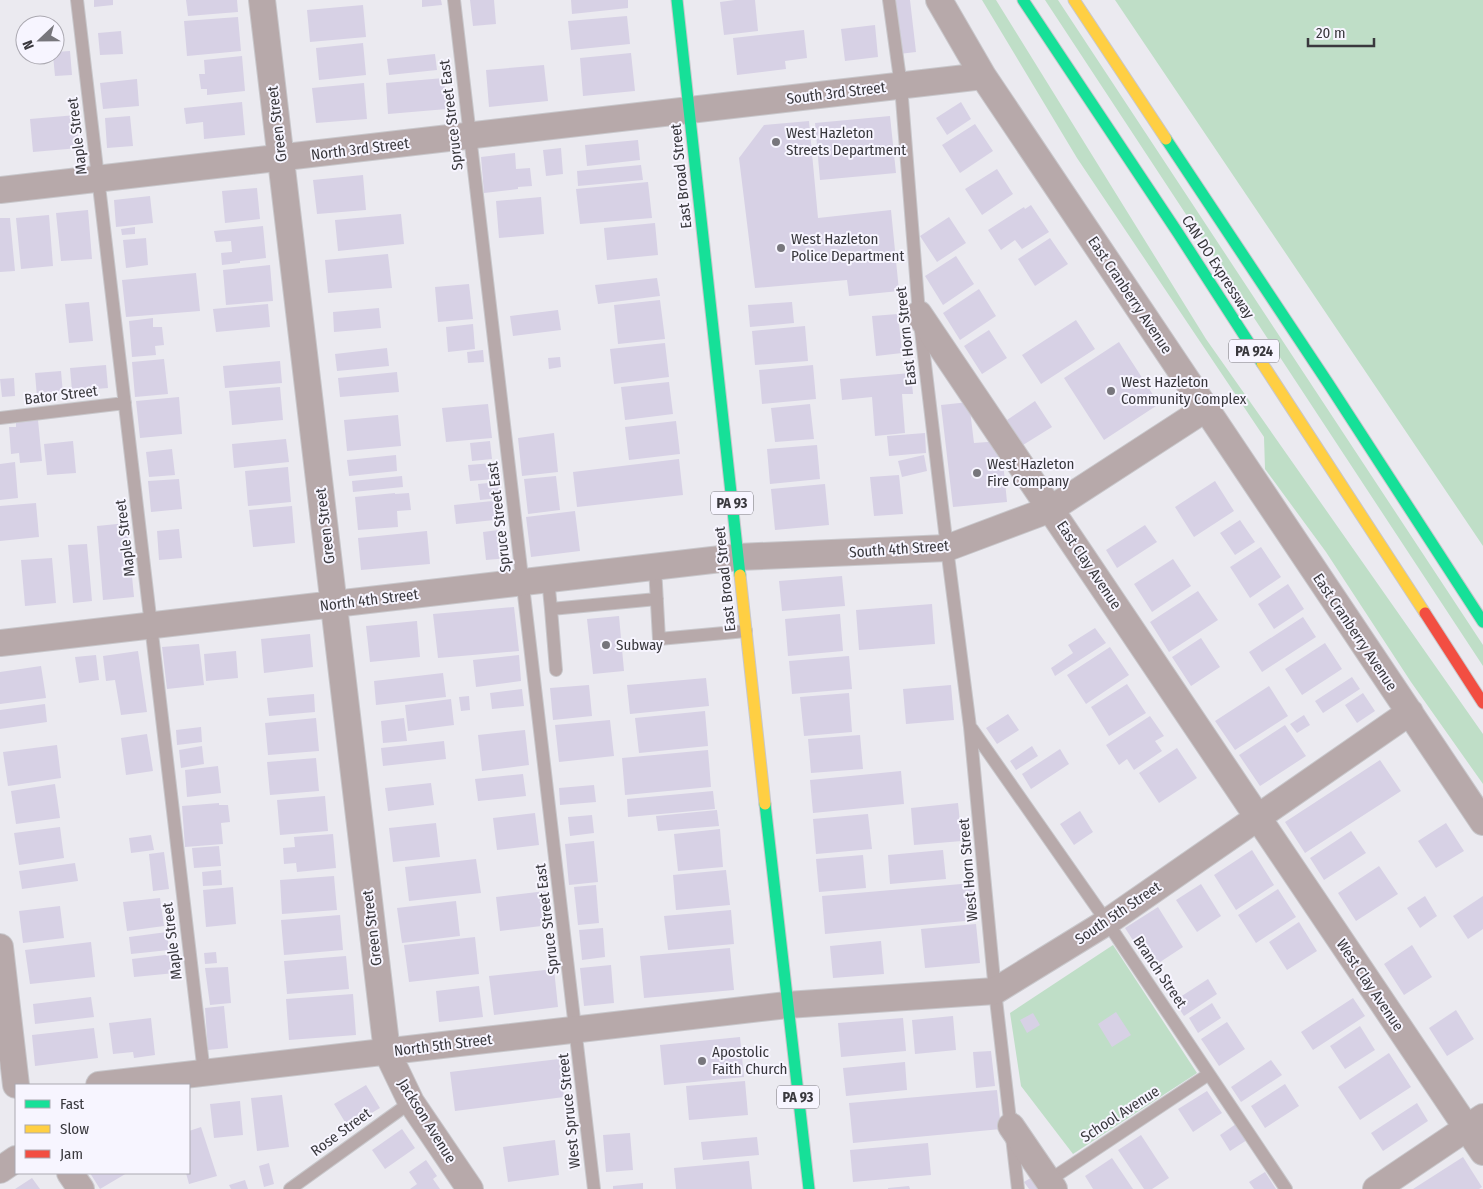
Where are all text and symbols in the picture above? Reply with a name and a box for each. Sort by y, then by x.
north arrow [15,15,65,65]
scale bar [1308,15,1374,47]
text: 20 m [1316,24,1346,42]
text: N [19,38,38,52]
street label: Spruce Street East [435,59,467,171]
street label: South 3rd Street [786,78,887,108]
street label: Green Street [263,85,291,163]
street label: Maple Street [63,96,91,176]
street label: East Broad Street [667,123,695,229]
place label: West Hazleton Streets Department [786,124,906,159]
street label: North 3rd Street [310,134,410,164]
marker: West Hazleton Streets Department [770,136,782,148]
street label: CAN DO Expressway [1178,212,1258,322]
place label: West Hazleton Police Department [791,230,904,265]
street label: East Cranberry Avenue [1084,233,1176,357]
marker: West Hazleton Police Department [775,242,787,254]
street label: East Horn Street [892,286,920,386]
road number: PA 924 [1229,340,1279,362]
place label: West Hazleton Community Complex [1121,373,1247,408]
street label: Bator Street [23,382,99,408]
marker: West Hazleton Community Complex [1105,385,1117,397]
place label: West Hazleton Fire Company [987,455,1074,490]
street label: Spruce Street East [483,461,515,573]
marker: West Hazleton Fire Company [971,467,983,479]
street label: Green Street [311,487,339,565]
road number: PA 93 [711,492,753,514]
street label: Maple Street [111,498,139,578]
street label: East Clay Avenue [1053,517,1125,613]
street label: East Broad Street [711,526,739,632]
street label: South 4th Street [848,537,950,561]
street label: East Cranberry Avenue [1309,570,1401,694]
street label: North 4th Street [319,585,419,615]
place label: Subway [616,636,663,654]
marker: Subway [600,639,612,651]
street label: West Horn Street [955,817,981,923]
street label: Spruce Street East [531,863,563,975]
street label: South 5th Street [1072,878,1164,948]
street label: Green Street [358,889,386,967]
street label: Maple Street [158,901,186,981]
street label: Branch Street [1129,933,1191,1012]
street label: West Clay Avenue [1333,936,1407,1034]
street label: North 5th Street [393,1030,493,1060]
place label: Apostolic Faith Church [712,1043,788,1078]
street label: West Spruce Street [554,1052,584,1170]
marker: Apostolic Faith Church [696,1055,708,1067]
street label: Jackson Avenue [394,1076,460,1166]
street label: School Avenue [1077,1082,1163,1146]
legend [15,1084,190,1174]
road number: PA 93 [777,1086,819,1108]
text: Fast [60,1095,84,1113]
street label: Rose Street [307,1104,375,1160]
text: Slow [60,1120,89,1138]
text: Jam [60,1145,83,1163]

